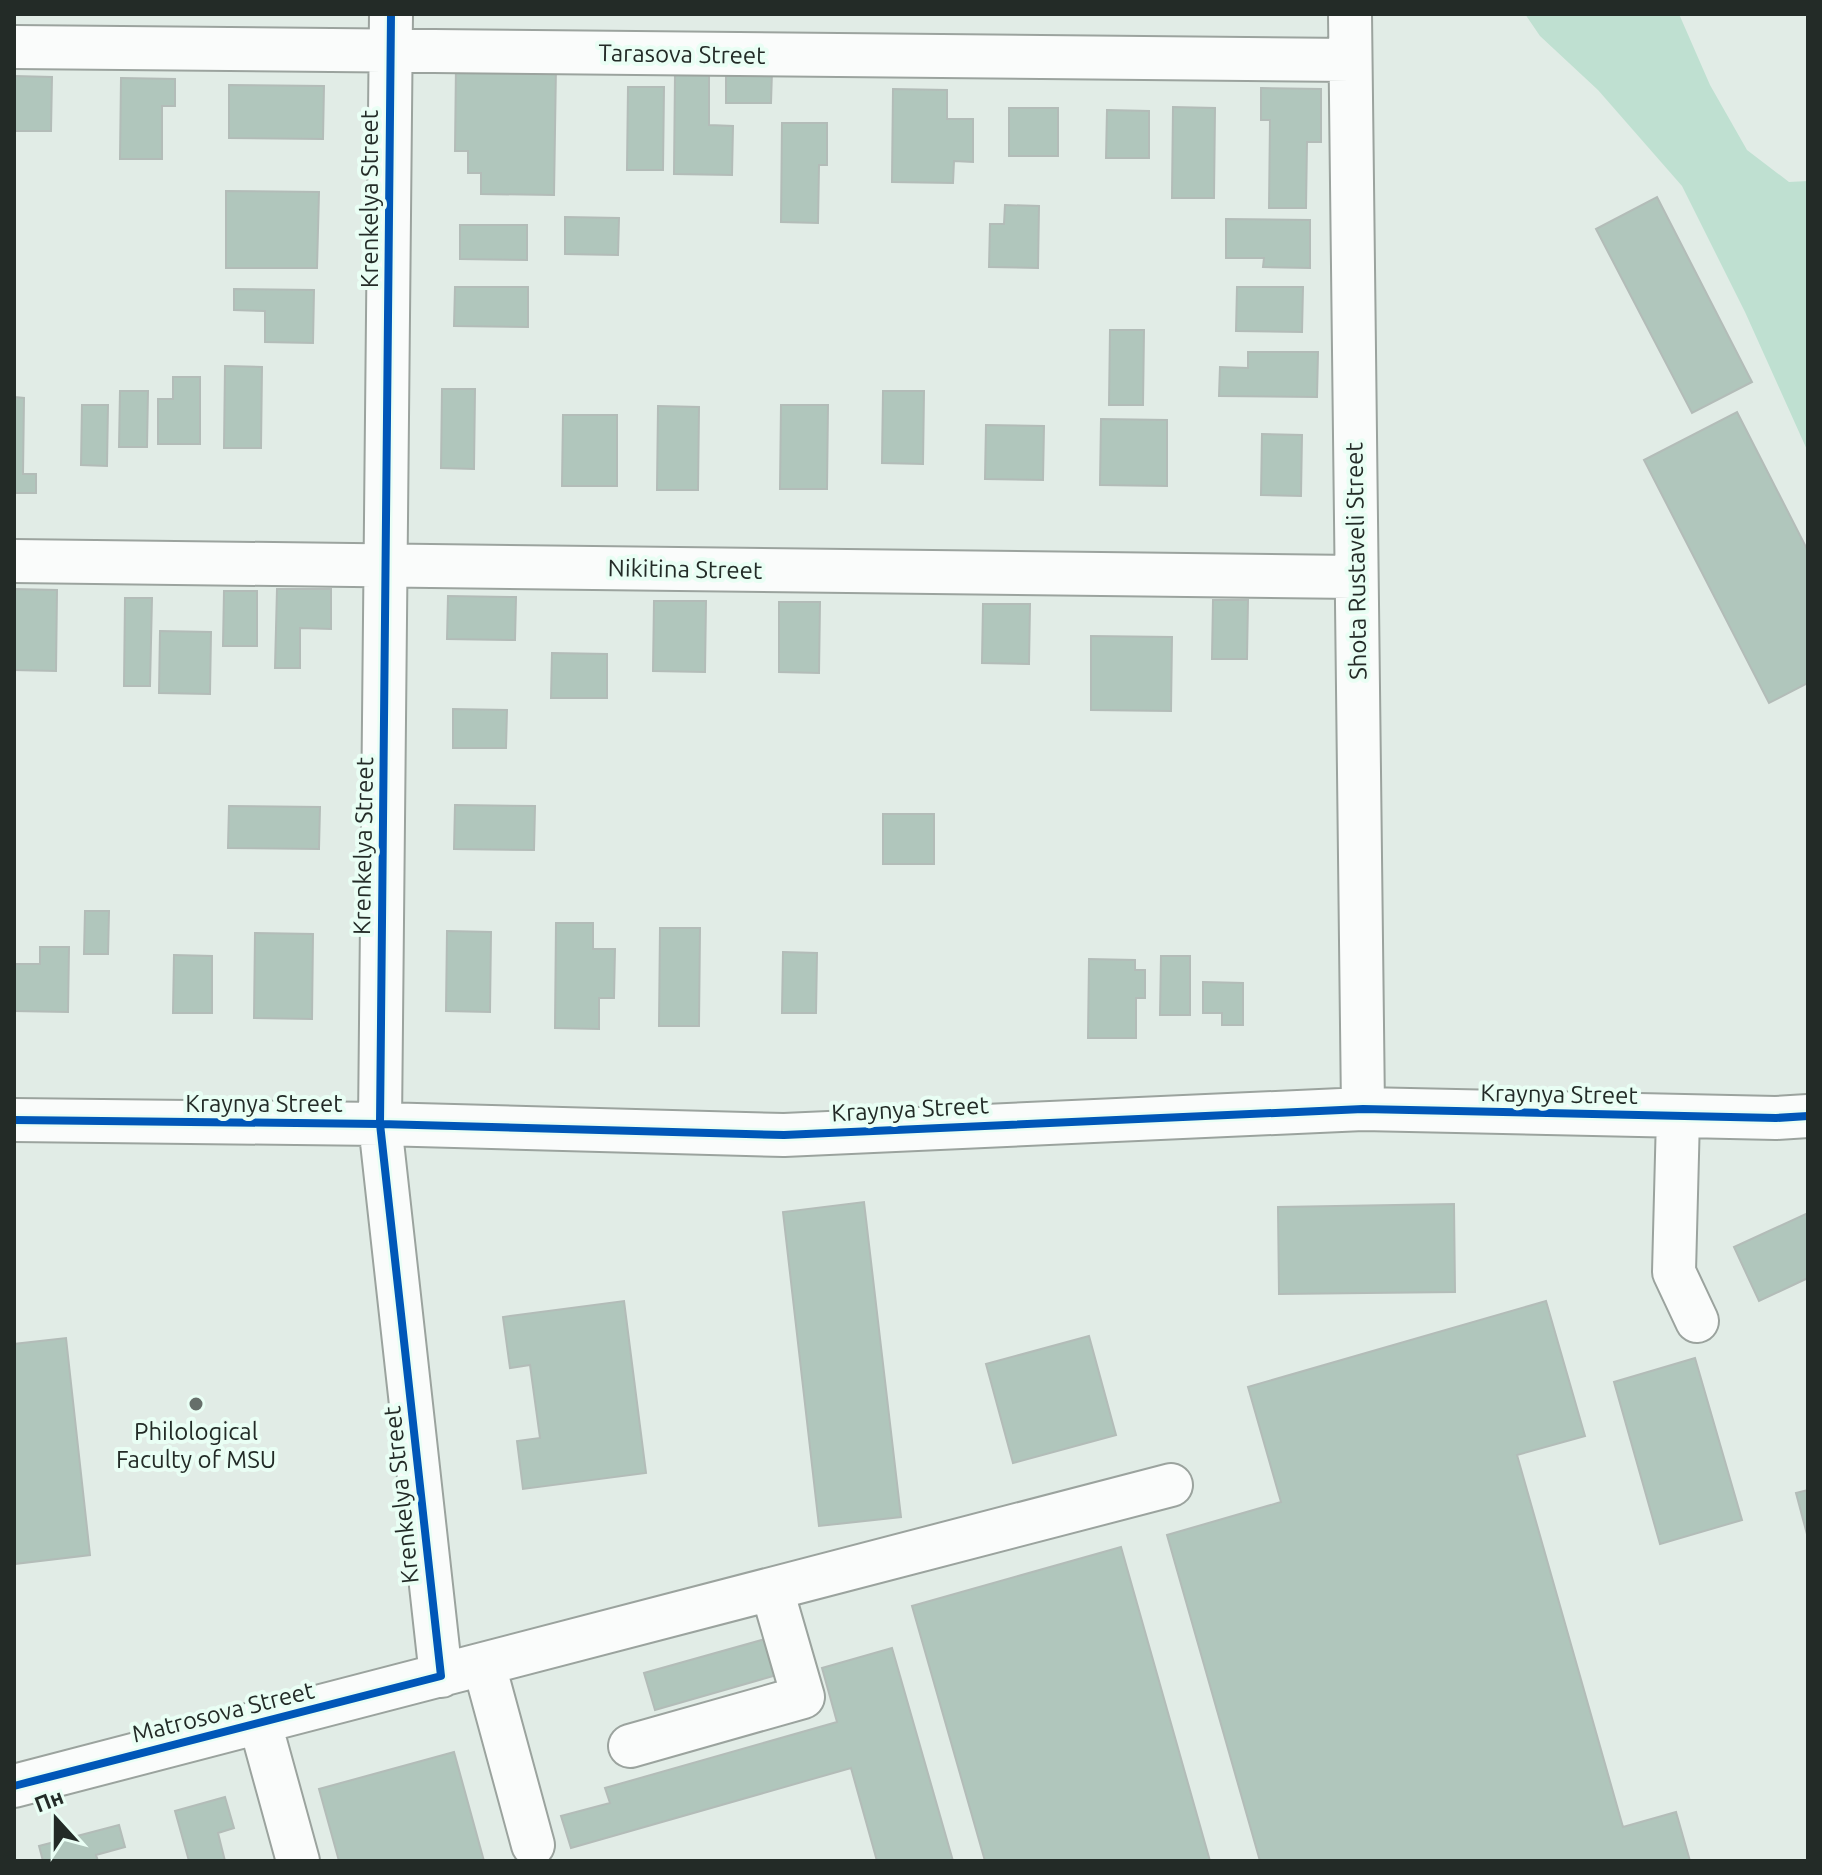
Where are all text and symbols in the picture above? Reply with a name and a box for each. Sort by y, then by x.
street label: Tarasova Street [598,39,766,69]
street label: Krenkelya Street [356,109,383,288]
street label: Shota Rustaveli Street [1340,441,1372,680]
street label: Nikitina Street [607,554,763,584]
street label: Krenkelya Street [348,756,378,935]
street label: Kraynya Street [1480,1079,1639,1109]
street label: Kraynya Street [185,1090,343,1117]
street label: Kraynya Street [831,1091,990,1127]
marker: Philological Faculty of MSU [187,1395,205,1413]
street label: Krenkelya Street [378,1404,424,1585]
place label: Philological Faculty of MSU [116,1418,276,1473]
street label: Matrosova Street [129,1676,317,1748]
north arrow [16,1779,96,1859]
text: Пн [31,1783,67,1817]

